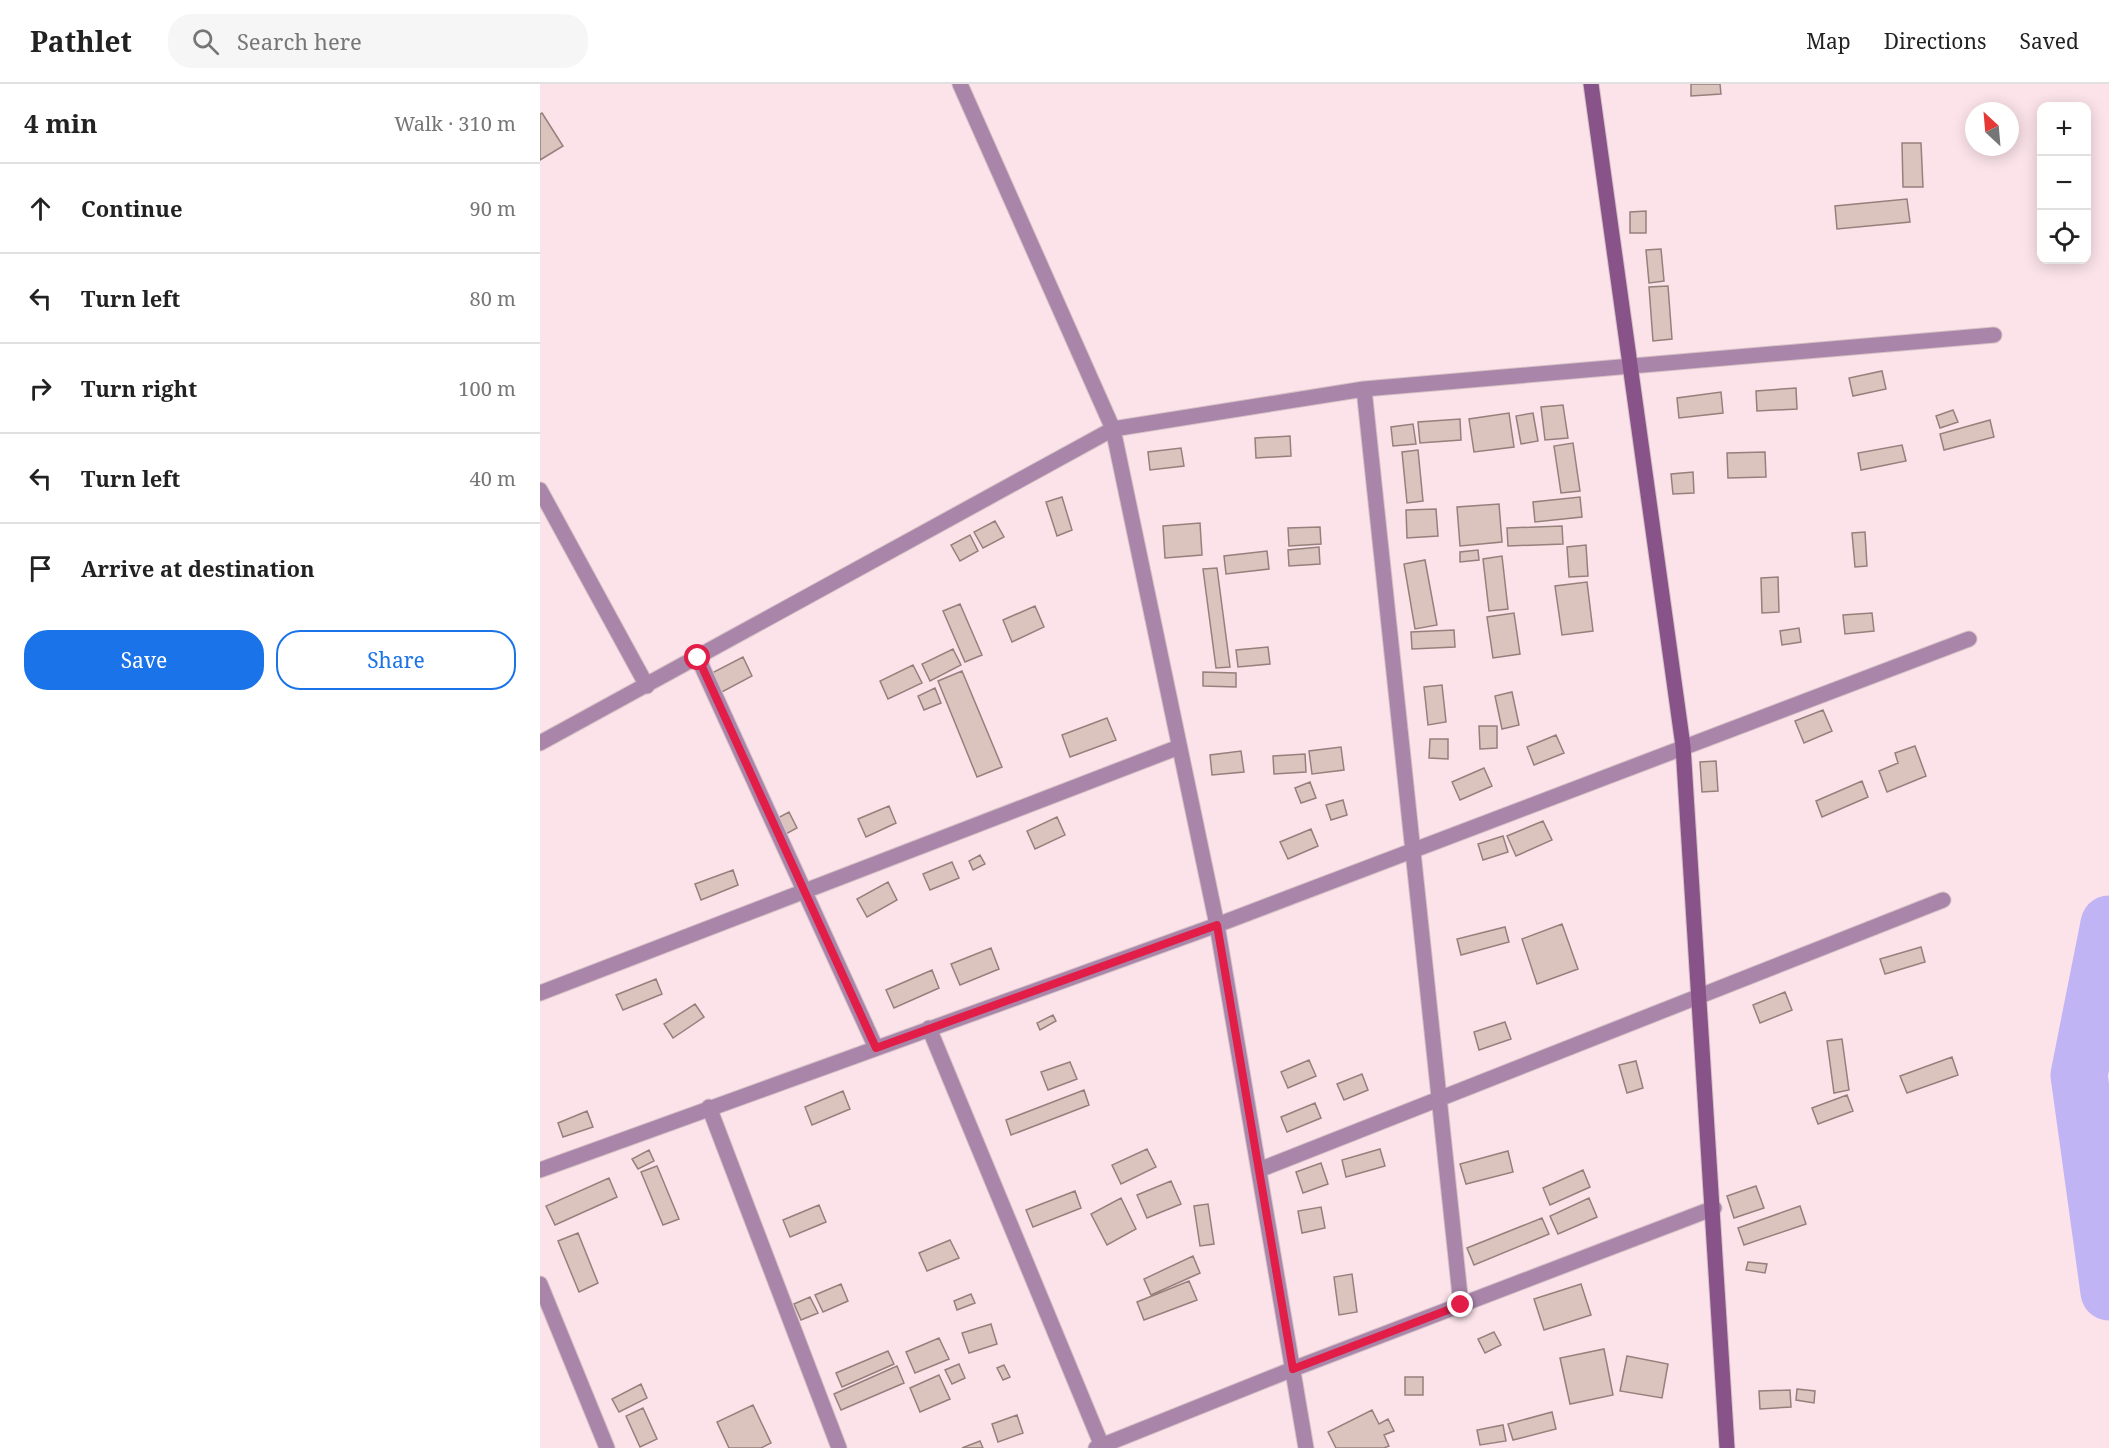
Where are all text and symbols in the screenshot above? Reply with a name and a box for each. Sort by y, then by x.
search box [168,14,588,68]
text: Pathlet [30,22,132,60]
icon: search [189,25,222,58]
text: Search here [237,26,362,56]
text: Map [1806,27,1851,55]
text: Directions [1884,27,1986,55]
text: Saved [2019,27,2079,55]
north arrow [1965,102,2019,156]
map controls [2037,102,2091,264]
button: + [2037,102,2091,156]
text: 4 min [24,105,98,141]
text: Walk · 310 m [394,110,516,137]
button: − [2037,156,2091,210]
icon: ahead [24,192,57,225]
text: Continue [81,193,183,223]
text: 90 m [470,195,516,222]
button: locate [2037,210,2091,264]
icon: left [24,282,57,315]
text: Turn left [81,283,180,313]
text: 80 m [470,285,516,312]
icon: right [24,372,57,405]
text: Turn right [81,373,197,403]
text: 100 m [458,375,516,402]
icon: left [24,462,57,495]
text: Turn left [81,463,180,493]
text: 40 m [470,465,516,492]
icon: arrive [24,552,57,585]
text: Arrive at destination [81,553,315,583]
button: Save [24,630,264,690]
button: Share [276,630,516,690]
route start [684,644,710,670]
route end [1447,1291,1473,1317]

